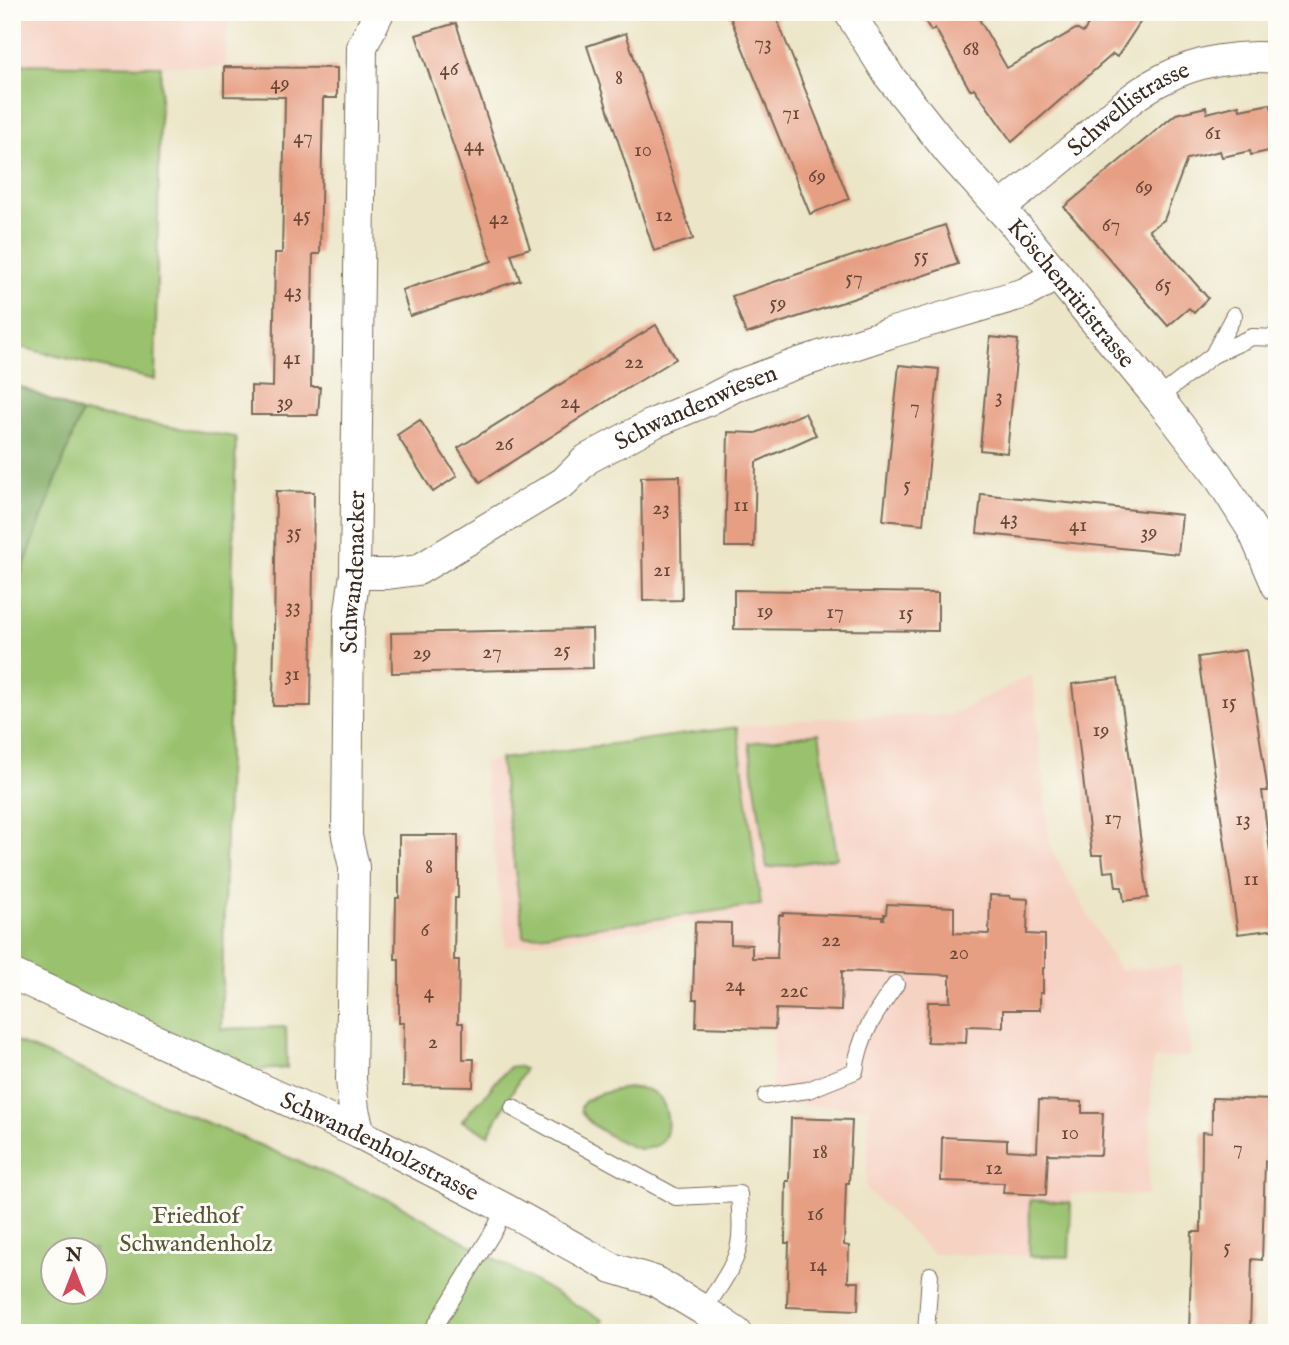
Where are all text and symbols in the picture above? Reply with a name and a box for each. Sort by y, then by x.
house number: 73 [754,30,772,57]
house number: 68 [962,36,980,63]
street label: Schwellistrasse [1061,55,1194,164]
house number: 46 [439,56,460,83]
house number: 8 [615,65,623,92]
house number: 49 [270,70,290,97]
house number: 71 [782,100,800,127]
house number: 61 [1205,120,1221,147]
house number: 47 [293,124,313,151]
house number: 44 [464,132,485,159]
house number: 10 [634,137,652,164]
house number: 69 [808,163,826,190]
house number: 69 [1135,174,1153,201]
house number: 45 [293,202,311,229]
house number: 12 [655,202,673,229]
house number: 42 [489,205,509,232]
street label: Köschenrütistrasse [1000,212,1141,375]
house number: 67 [1102,212,1120,239]
house number: 55 [913,243,929,270]
house number: 57 [845,265,863,292]
house number: 65 [1155,272,1172,299]
house number: 43 [284,278,302,305]
house number: 59 [770,290,786,317]
house number: 41 [283,345,301,372]
house number: 22 [624,349,644,376]
street label: Schwandenwiesen [609,358,782,458]
house number: 3 [995,383,1003,410]
house number: 39 [276,389,294,416]
house number: 24 [560,389,581,416]
house number: 7 [910,394,920,421]
house number: 26 [495,431,514,458]
house number: 5 [903,472,911,499]
street label: Schwandenacker [335,490,373,654]
house number: 11 [733,492,749,519]
house number: 23 [652,495,670,522]
house number: 43 [1000,505,1018,532]
house number: 41 [1069,512,1087,539]
house number: 35 [286,519,302,546]
house number: 39 [1140,519,1158,546]
house number: 21 [653,557,671,584]
house number: 33 [285,593,301,620]
house number: 19 [757,598,774,625]
house number: 17 [826,599,844,626]
house number: 15 [898,600,914,627]
house number: 25 [553,637,571,664]
house number: 27 [482,639,502,666]
house number: 29 [412,640,432,667]
house number: 31 [284,661,300,688]
house number: 15 [1221,689,1237,716]
house number: 19 [1093,717,1110,744]
house number: 17 [1104,805,1122,832]
house number: 13 [1235,806,1251,833]
house number: 8 [425,854,433,881]
house number: 11 [1243,866,1259,893]
house number: 6 [421,917,431,944]
house number: 22 [821,927,841,954]
house number: 20 [949,940,969,967]
house number: 24 [725,972,746,999]
house number: 22c [780,978,808,1005]
house number: 4 [424,979,435,1006]
house number: 2 [428,1029,438,1056]
street label: Schwandenholzstrasse [275,1085,484,1209]
house number: 10 [1061,1120,1079,1147]
house number: 7 [1233,1135,1243,1162]
house number: 18 [812,1139,828,1166]
house number: 12 [985,1155,1003,1182]
park label: Friedhof Schwandenholz [119,1201,273,1260]
house number: 16 [807,1201,824,1228]
house number: 5 [1223,1234,1231,1261]
north arrow [38,1236,108,1306]
text: N [65,1244,83,1268]
house number: 14 [809,1252,828,1279]

